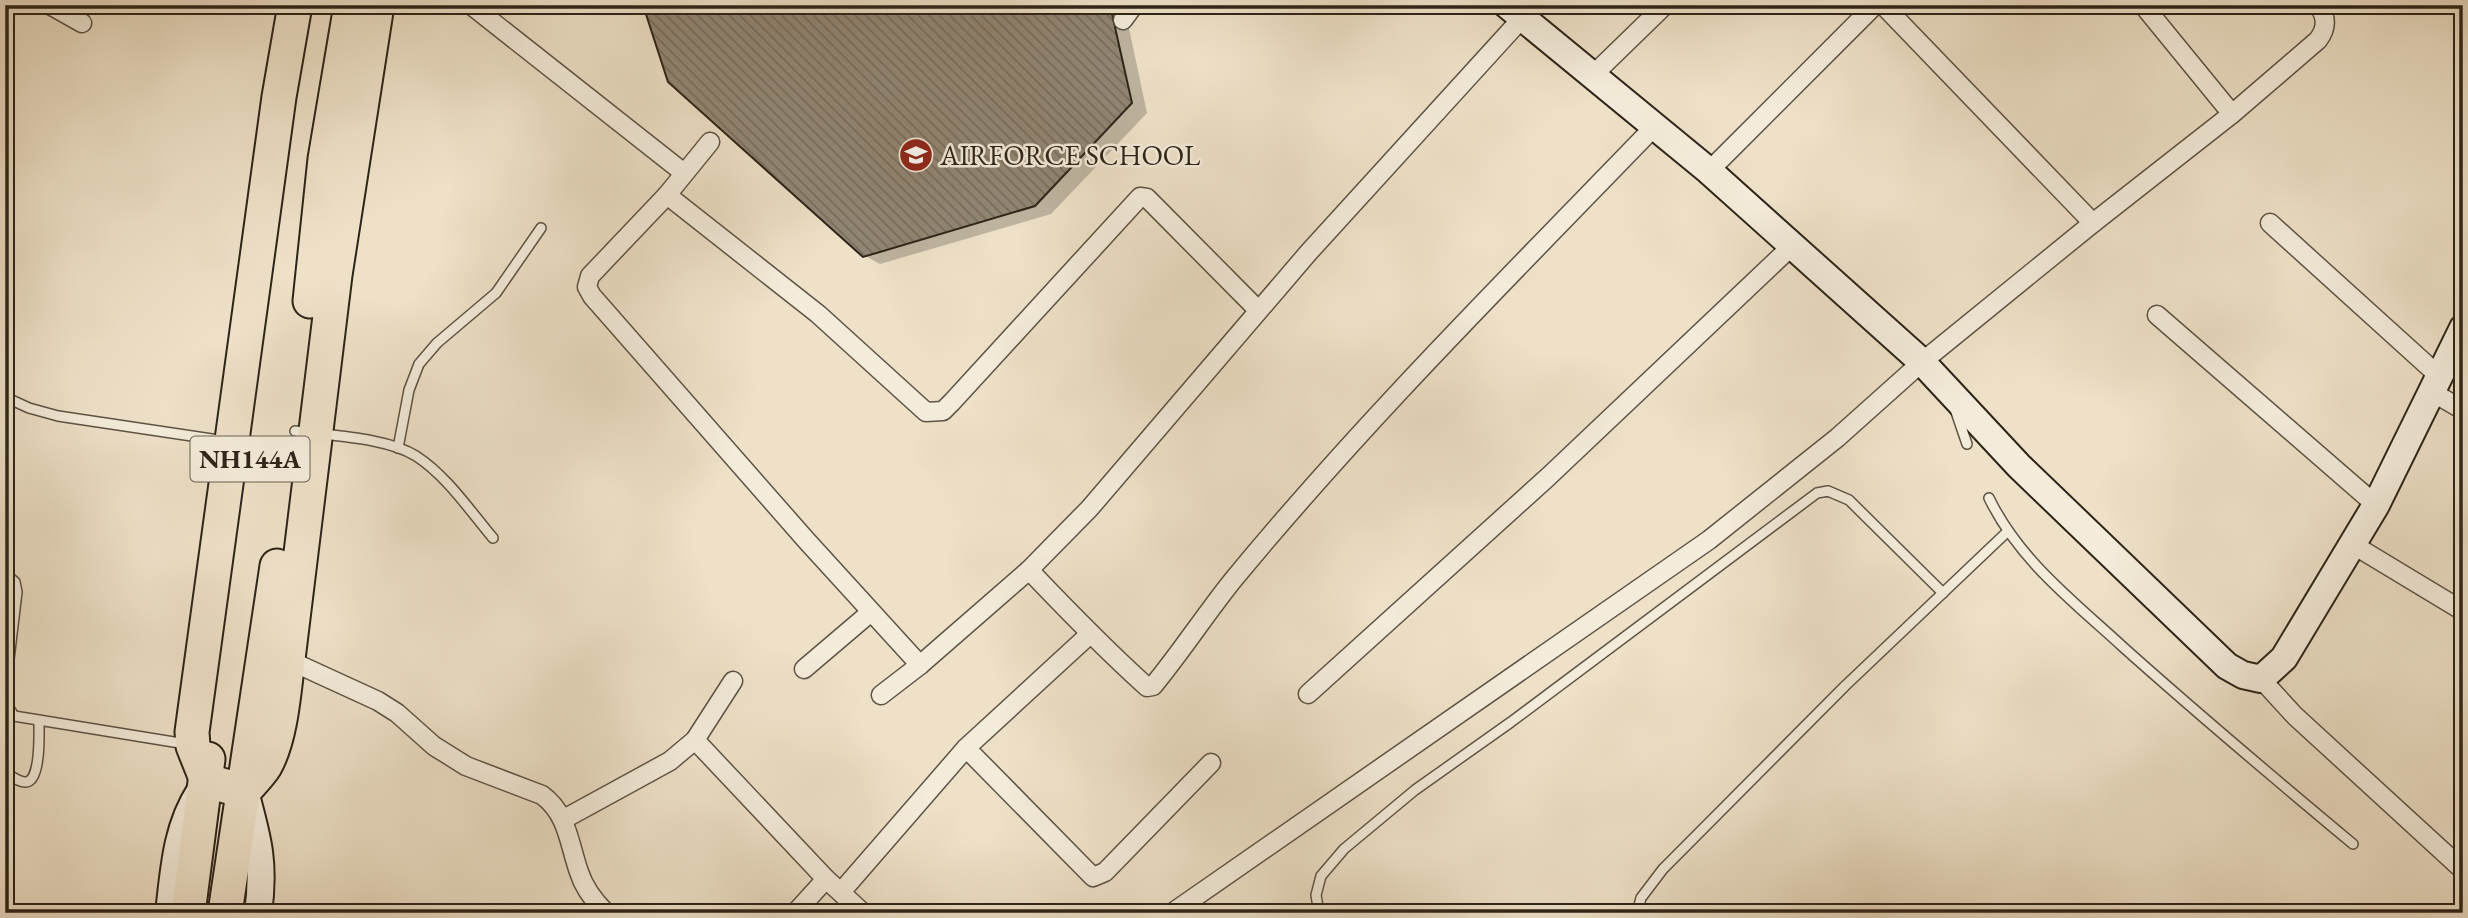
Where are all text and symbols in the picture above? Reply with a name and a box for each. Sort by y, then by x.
school or university icon: AIRFORCE SCHOOL [897,136,935,174]
place label: AIRFORCE SCHOOL [939,137,1201,173]
road number: NH144A [190,436,310,481]

